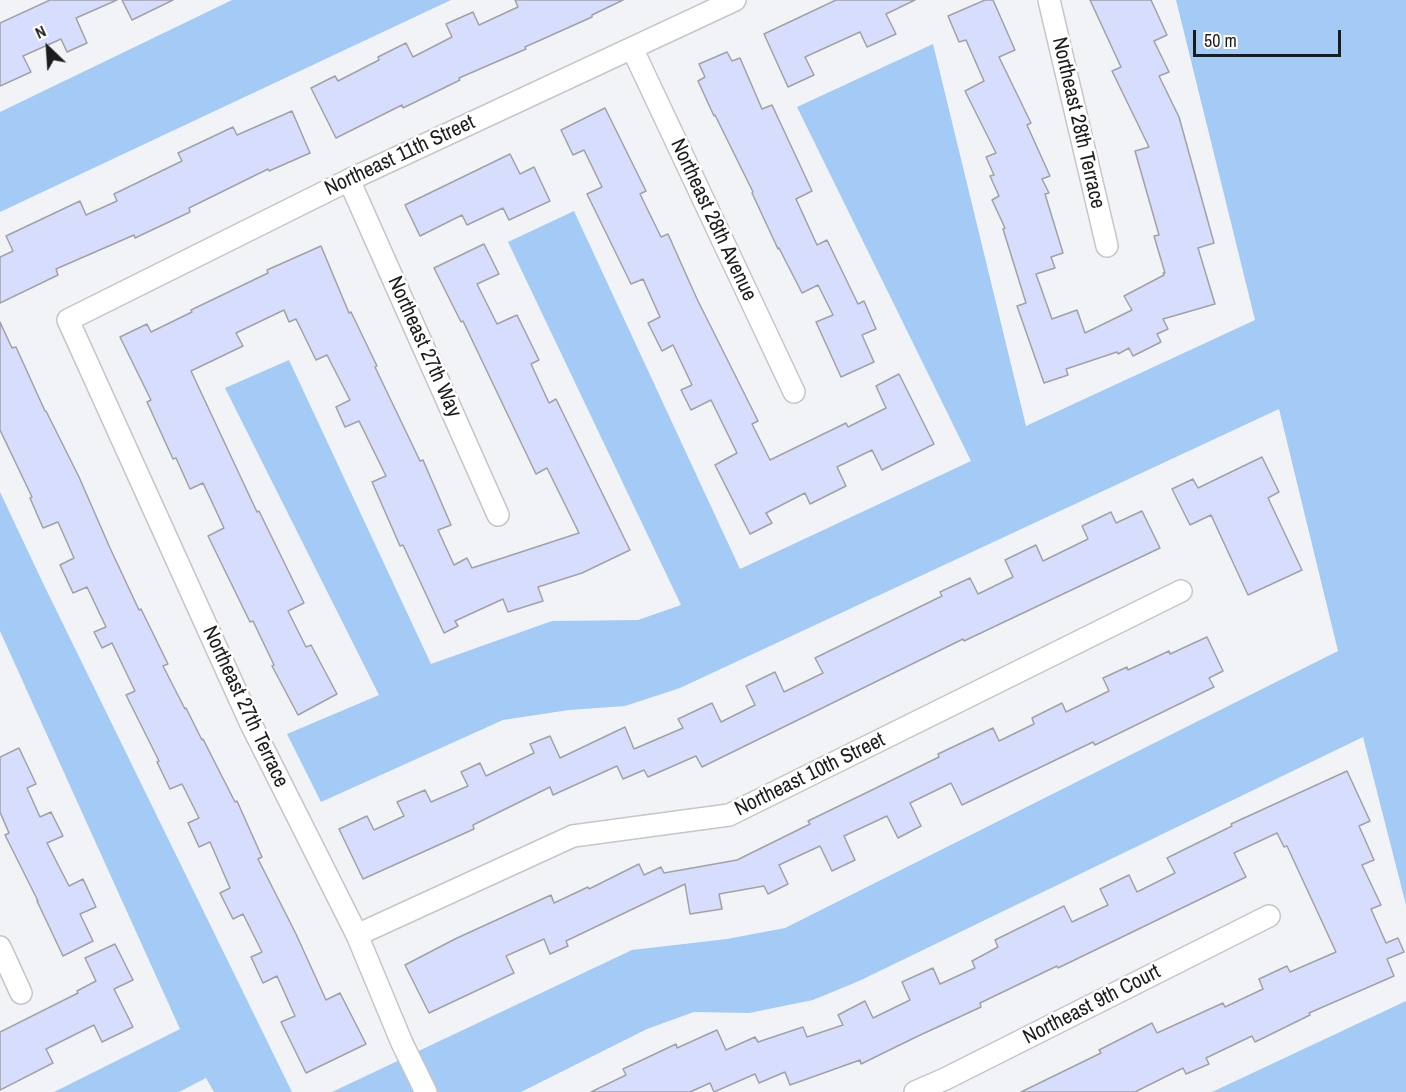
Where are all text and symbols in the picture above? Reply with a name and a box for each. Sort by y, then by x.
north arrow [18,18,78,78]
scale bar [1196,18,1344,56]
text: N [31,20,49,44]
text: 50 m [1204,28,1237,53]
street label: Northeast 28th Terrace [1046,35,1110,211]
street label: Northeast 11th Street [321,110,479,202]
street label: Northeast 28th Avenue [664,135,762,305]
street label: Northeast 27th Way [382,273,466,421]
street label: Northeast 27th Terrace [197,622,293,792]
street label: Northeast 10th Street [731,728,889,822]
street label: Northeast 9th Court [1019,960,1165,1050]

